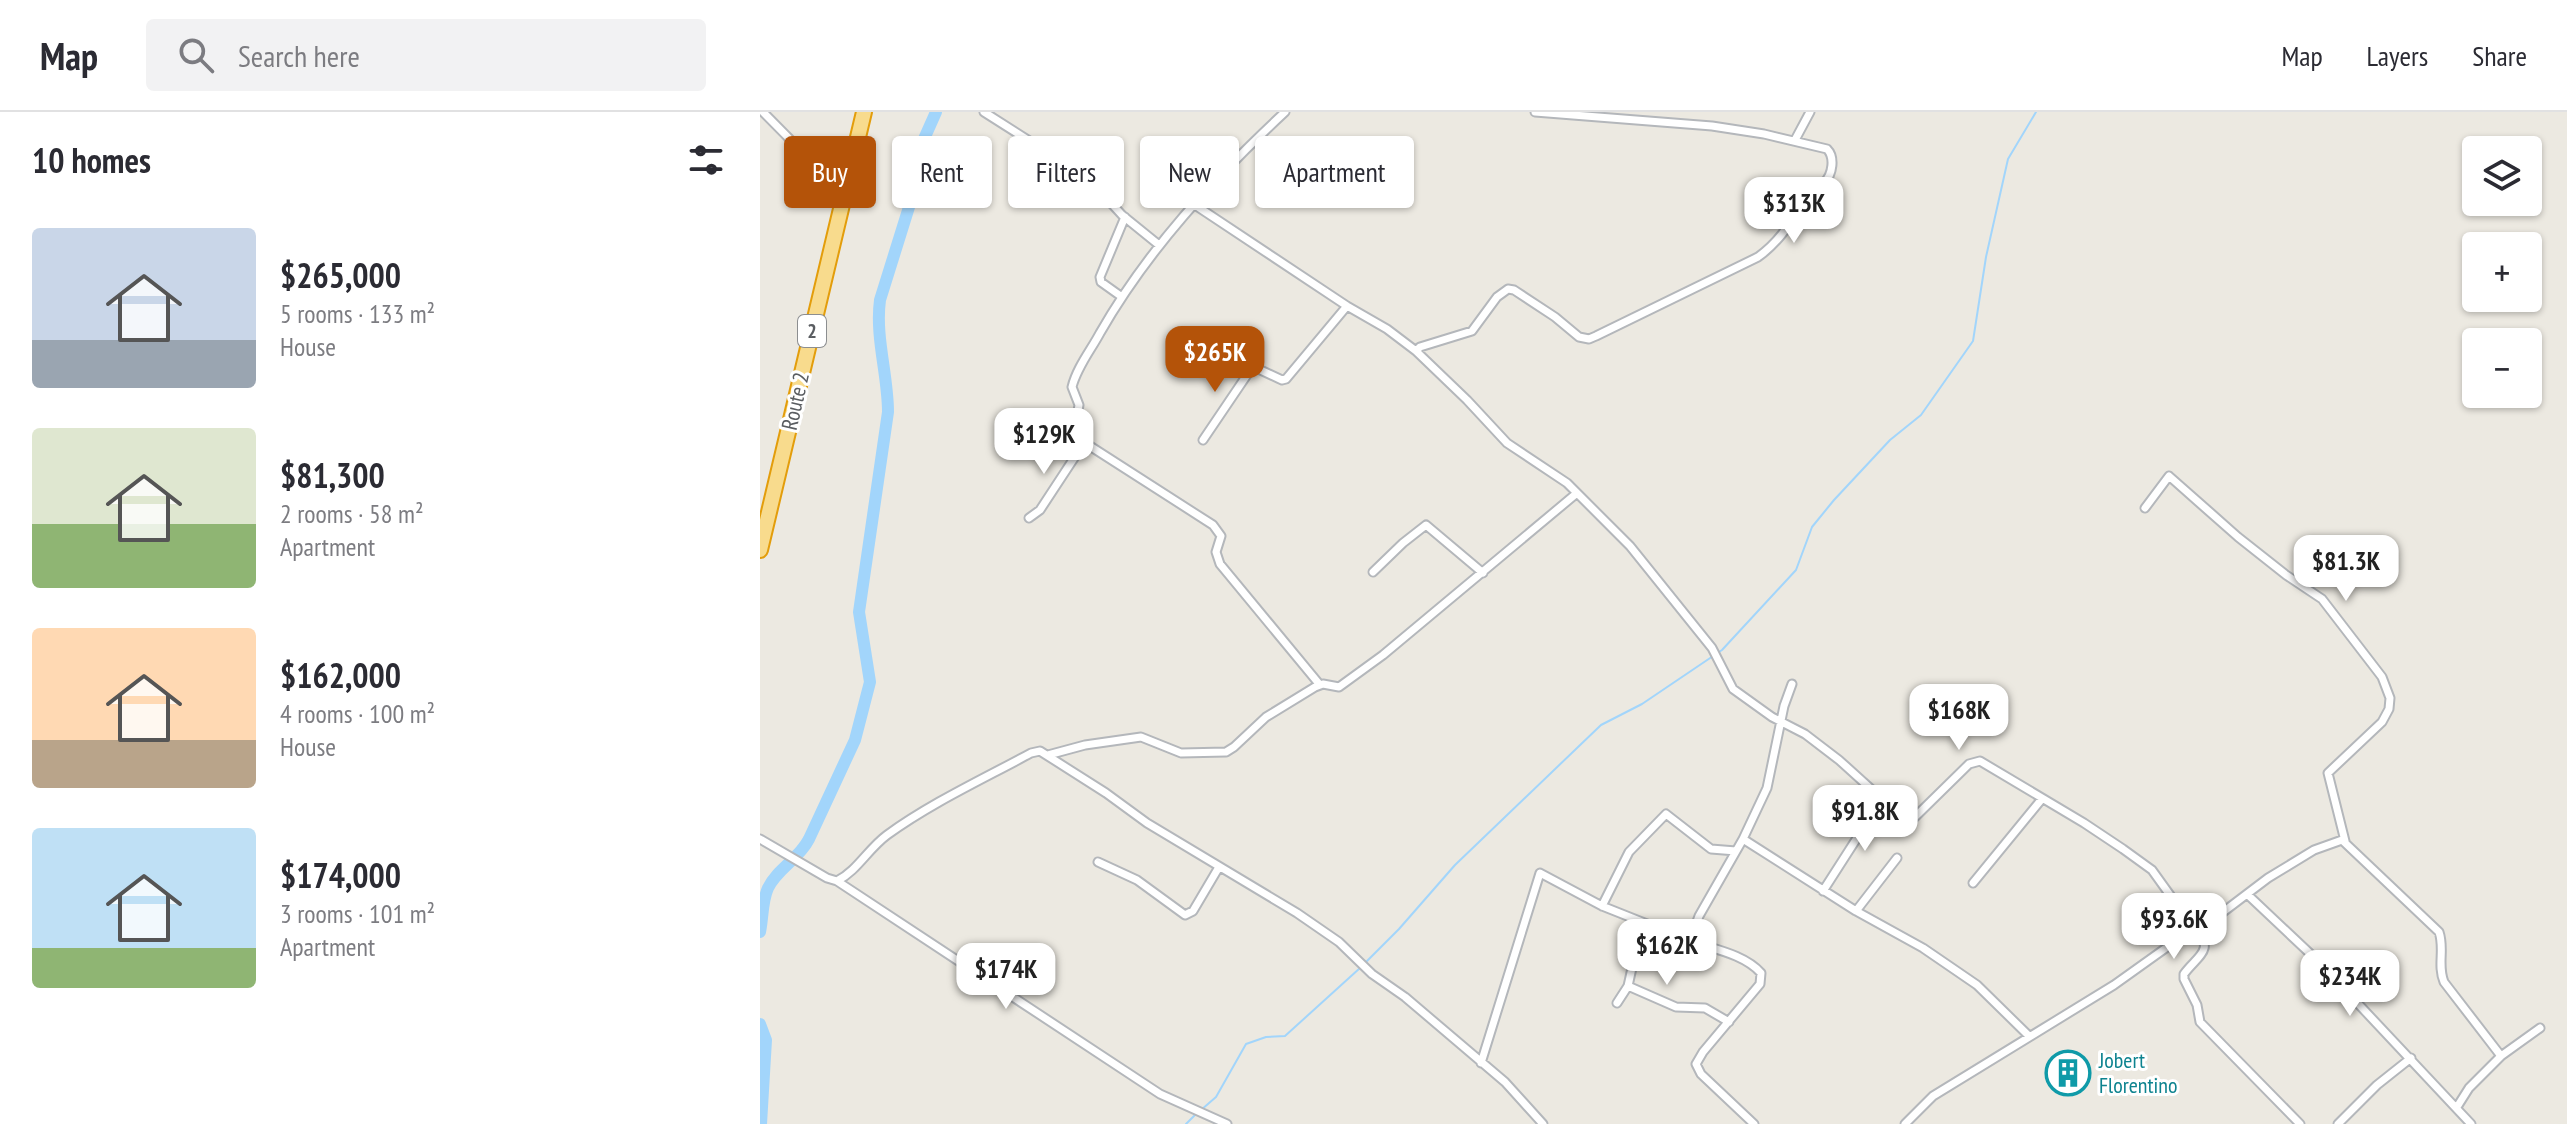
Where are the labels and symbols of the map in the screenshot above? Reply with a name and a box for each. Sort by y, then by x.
pin: $313K [1738,177,1850,245]
road number: 2 [798,315,826,347]
pin: $265K [1159,326,1271,394]
street label: Route 2 [775,369,815,433]
pin: $129K [988,408,1100,476]
pin: $81.3K [2281,535,2411,603]
pin: $168K [1903,684,2015,752]
pin: $91.8K [1800,785,1930,853]
pin: $93.6K [2109,893,2239,961]
pin: $162K [1611,919,1723,987]
pin: $174K [950,943,1062,1011]
pin: $234K [2294,950,2406,1018]
place label: Jobert Florentino [2098,1046,2177,1099]
building icon: Jobert Florentino [2044,1049,2092,1097]

